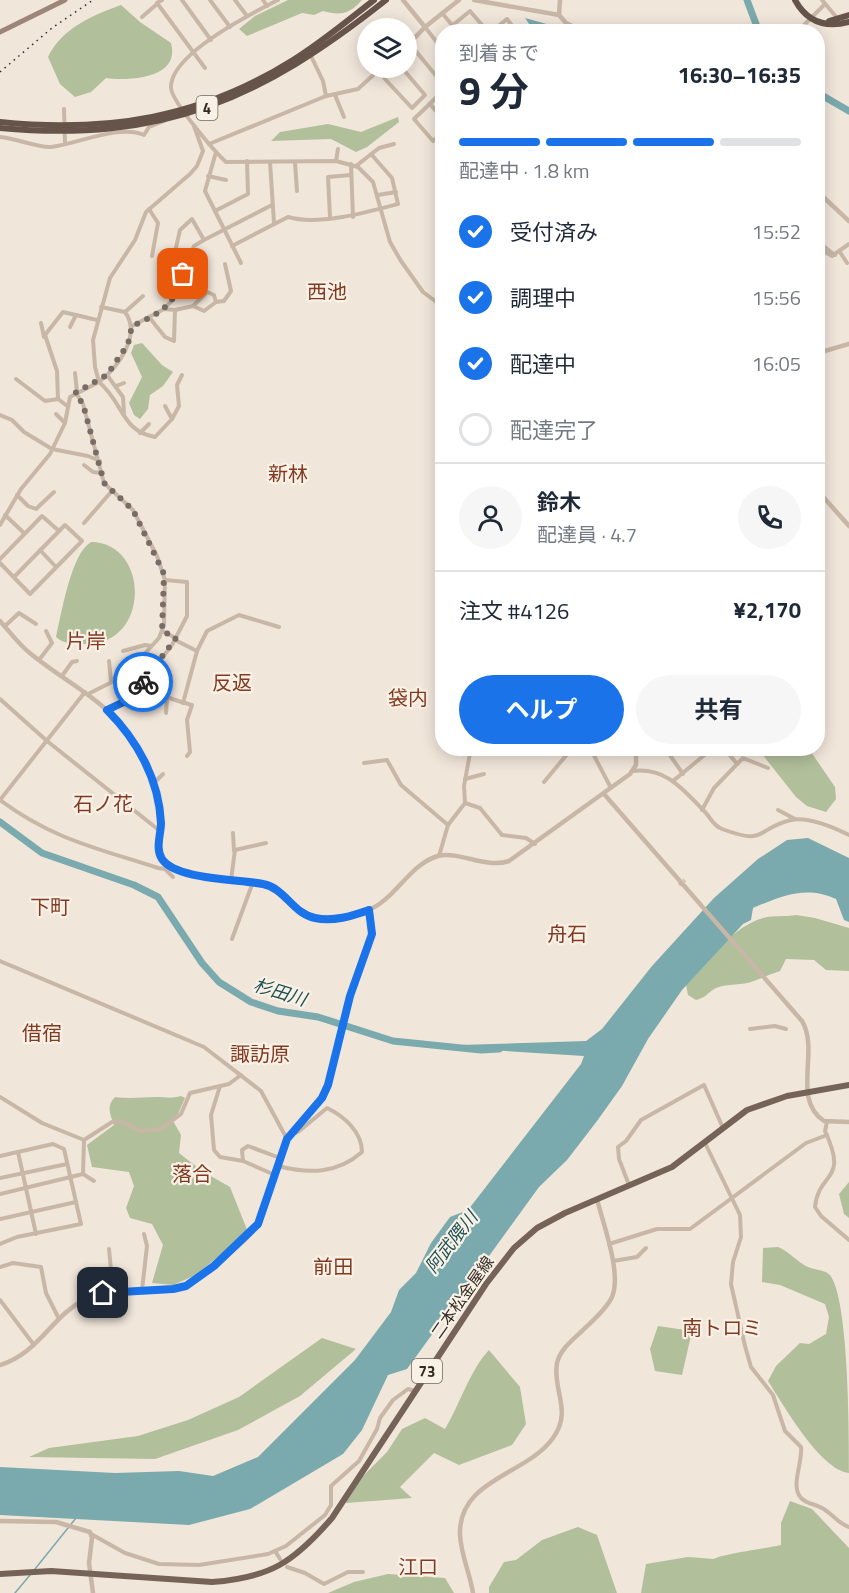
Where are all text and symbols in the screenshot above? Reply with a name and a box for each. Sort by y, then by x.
map controls [357,18,417,78]
button: layers [357,18,417,78]
text: 到着まで [459,37,539,68]
text: 16:30–16:35 [678,58,801,92]
text: 9 分 [459,61,528,120]
road number: 4 [196,96,218,120]
text: 配達中 · 1.8 km [459,155,590,186]
icon: check [459,215,492,248]
text: 受付済み [510,215,598,249]
text: 15:52 [752,216,801,247]
pin [157,248,208,299]
icon: bag [166,257,199,290]
district label: 西池 [307,276,347,307]
icon: check [459,281,492,314]
text: 調理中 [510,281,576,315]
text: 15:56 [752,282,801,313]
icon: check [459,347,492,380]
text: 配達中 [510,347,576,381]
text: 16:05 [752,348,801,379]
text: 配達完了 [510,413,598,447]
district label: 新林 [268,458,308,489]
text: 鈴木 [537,485,581,519]
button: person [459,486,522,549]
button: phone [738,486,801,549]
text: 配達員 · 4.7 [537,519,637,550]
text: ¥2,170 [734,593,801,627]
text: 注文 #4126 [459,594,569,628]
district label: 片岸 [66,625,106,656]
courier [113,652,173,712]
icon: bike [127,666,160,699]
district label: 反返 [212,667,252,698]
button: ヘルプ [459,675,624,744]
button: 共有 [636,675,801,744]
district label: 袋内 [388,682,428,713]
district label: 石ノ花 [73,788,133,819]
district label: 下町 [30,891,70,922]
district label: 舟石 [547,918,587,949]
water label: 杉田川 [250,971,312,1013]
district label: 借宿 [22,1017,62,1048]
district label: 諏訪原 [230,1038,290,1069]
district label: 落合 [172,1158,212,1189]
water label: 阿武隈川 [418,1204,485,1279]
district label: 前田 [313,1251,353,1282]
street label: 二本松金屋線 [425,1251,499,1343]
pin [77,1267,128,1318]
icon: home [86,1276,119,1309]
district label: 南トロミ [682,1312,762,1343]
road number: 73 [412,1359,442,1383]
district label: 江口 [398,1551,438,1582]

